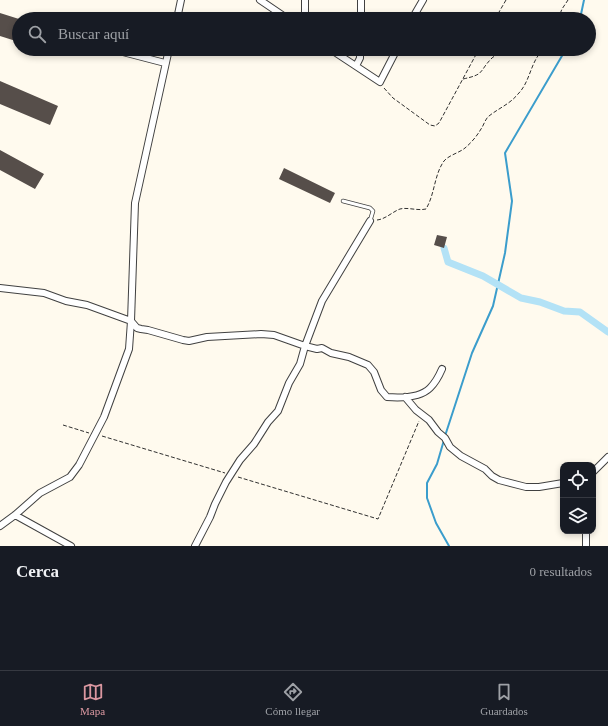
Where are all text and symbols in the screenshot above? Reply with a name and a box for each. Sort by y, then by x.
search box [12,12,596,56]
icon: search [26,23,48,45]
text: Buscar aquí [58,26,129,42]
map controls [560,462,596,534]
button: locate [560,462,596,498]
button: layers [560,498,596,534]
text: Cerca [16,562,59,581]
text: 0 resultados [530,564,592,579]
tab: Mapa [80,681,105,717]
tab: Cómo llegar [265,681,320,717]
tab: Guardados [480,681,528,717]

